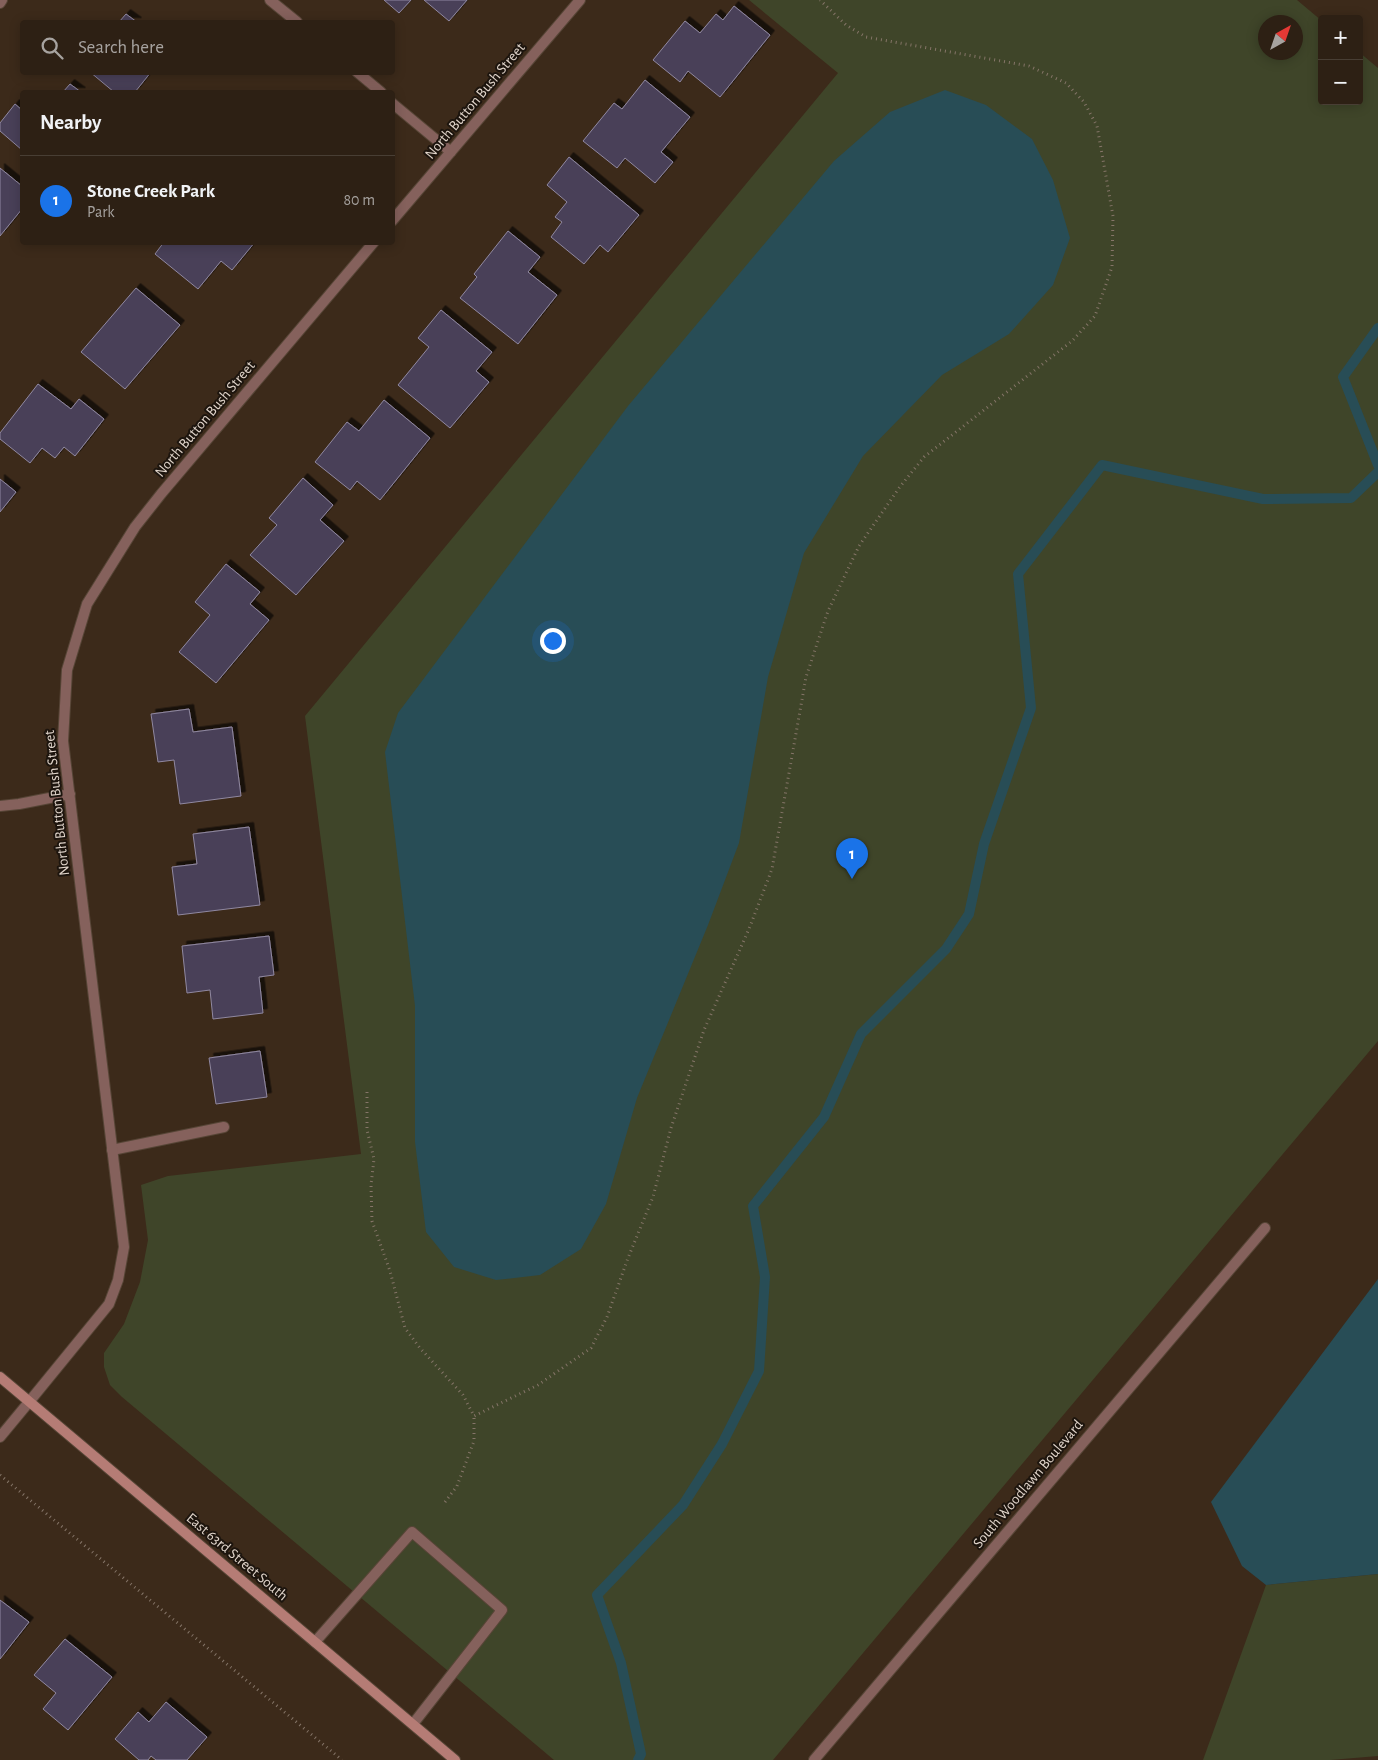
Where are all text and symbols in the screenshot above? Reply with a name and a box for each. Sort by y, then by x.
north arrow [1258,15,1303,60]
map controls [1318,15,1363,105]
button: + [1318,15,1363,60]
search box [20,20,395,75]
icon: search [38,34,66,62]
text: Search here [78,38,164,57]
street label: North Button Bush Street [422,40,528,162]
button: − [1318,60,1363,105]
text: Nearby [40,112,101,133]
text: Stone Creek Park [87,182,215,201]
text: 1 [53,192,59,208]
text: 80 m [344,192,375,208]
text: Park [87,204,115,220]
street label: North Button Bush Street [152,358,258,480]
your location [540,628,566,654]
street label: North Button Bush Street [42,729,72,877]
pin: 1 [836,838,868,879]
street label: South Woodlawn Boulevard [970,1417,1086,1551]
street label: East 63rd Street South [183,1510,291,1604]

